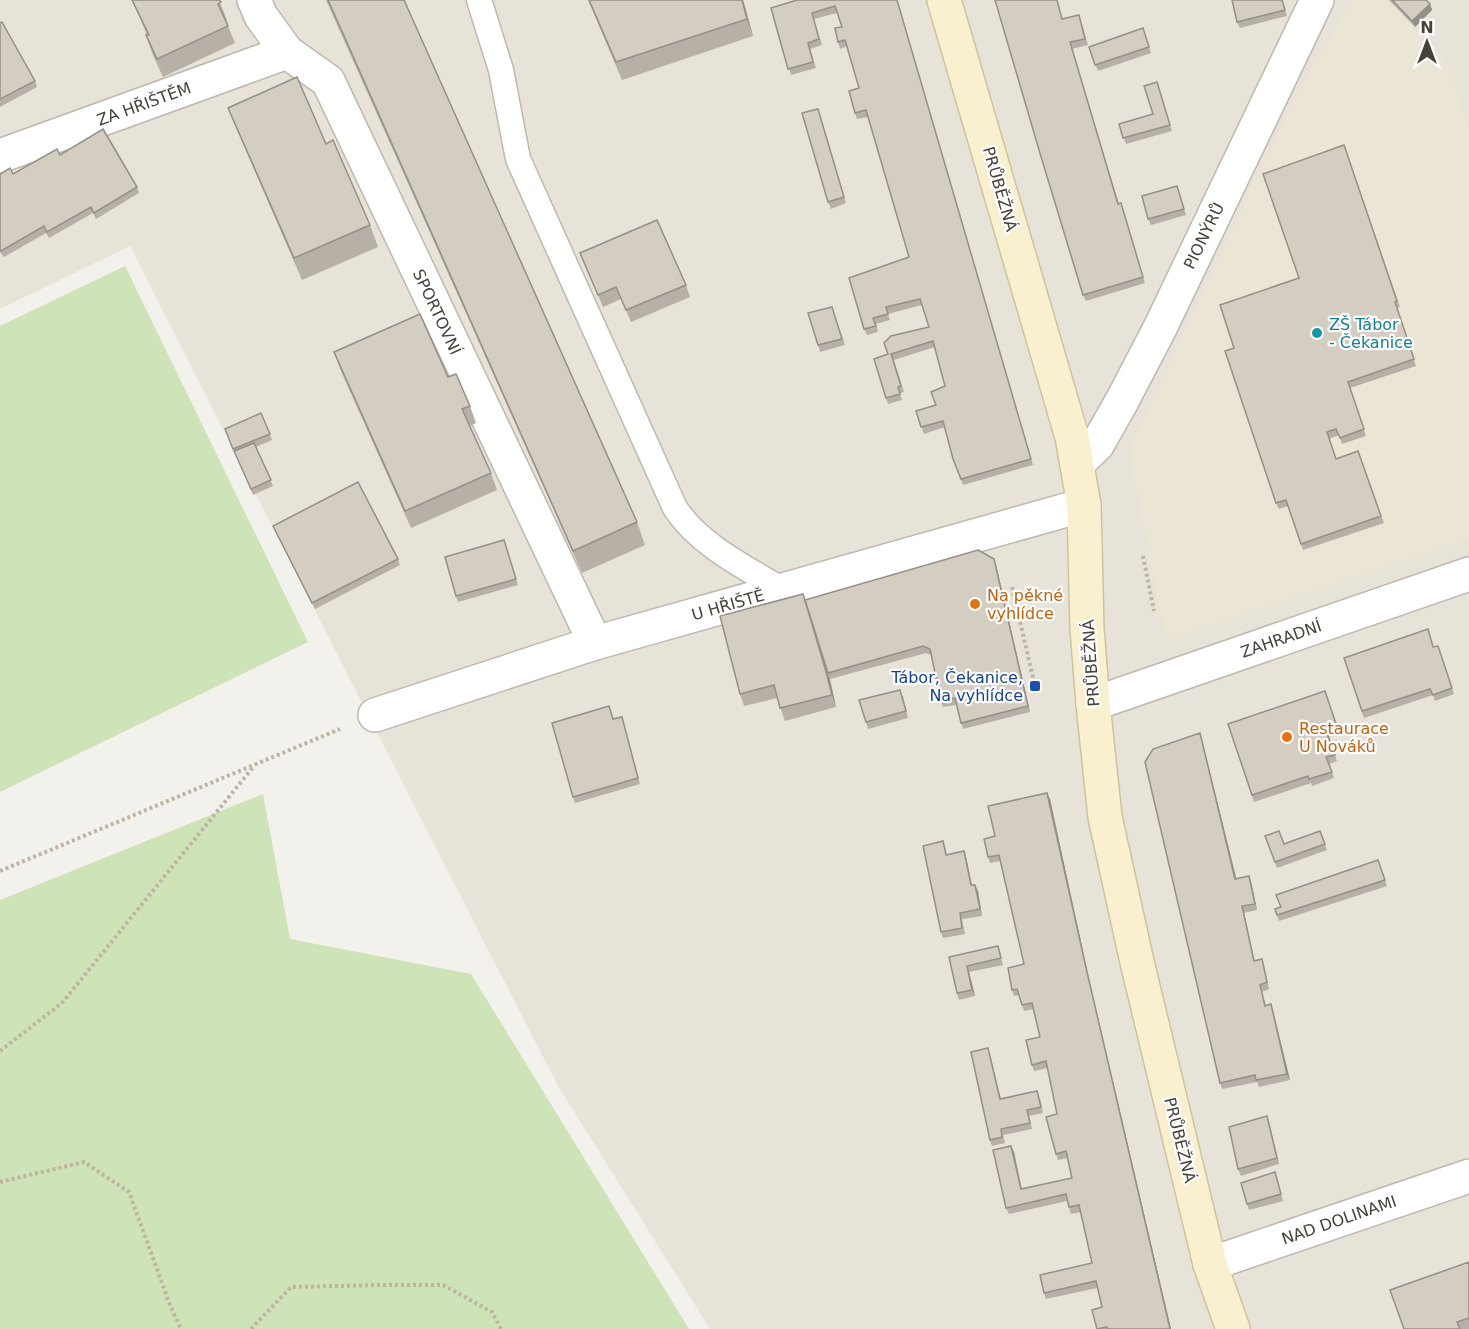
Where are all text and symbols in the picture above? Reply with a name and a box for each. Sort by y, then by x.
north arrow [1397,12,1457,72]
text: N [1420,18,1434,37]
street label: ZA HŘIŠTĚM [94,78,194,130]
street label: PRŮBĚŽNÁ [979,144,1021,234]
street label: PIONÝRŮ [1180,200,1228,272]
street label: SPORTOVNÍ [409,266,465,358]
place label: ZŠ Tábor - Čekanice [1329,315,1413,352]
marker: ZŠ Tábor - Čekanice [1310,326,1324,340]
street label: U HŘIŠTĚ [689,586,767,624]
place label: Na pěkné vyhlídce [987,586,1063,623]
marker: Na pěkné vyhlídce [968,597,982,611]
street label: ZAHRADNÍ [1238,616,1324,662]
street label: PRŮBĚŽNÁ [1078,619,1104,707]
place label: Tábor, Čekanice, Na vyhlídce [890,668,1023,705]
marker: Tábor, Čekanice, Na vyhlídce [1028,679,1042,693]
place label: Restaurace U Nováků [1299,719,1389,756]
marker: Restaurace U Nováků [1280,730,1294,744]
street label: PRŮBĚŽNÁ [1160,1095,1200,1185]
street label: NAD DOLINAMI [1279,1191,1399,1249]

